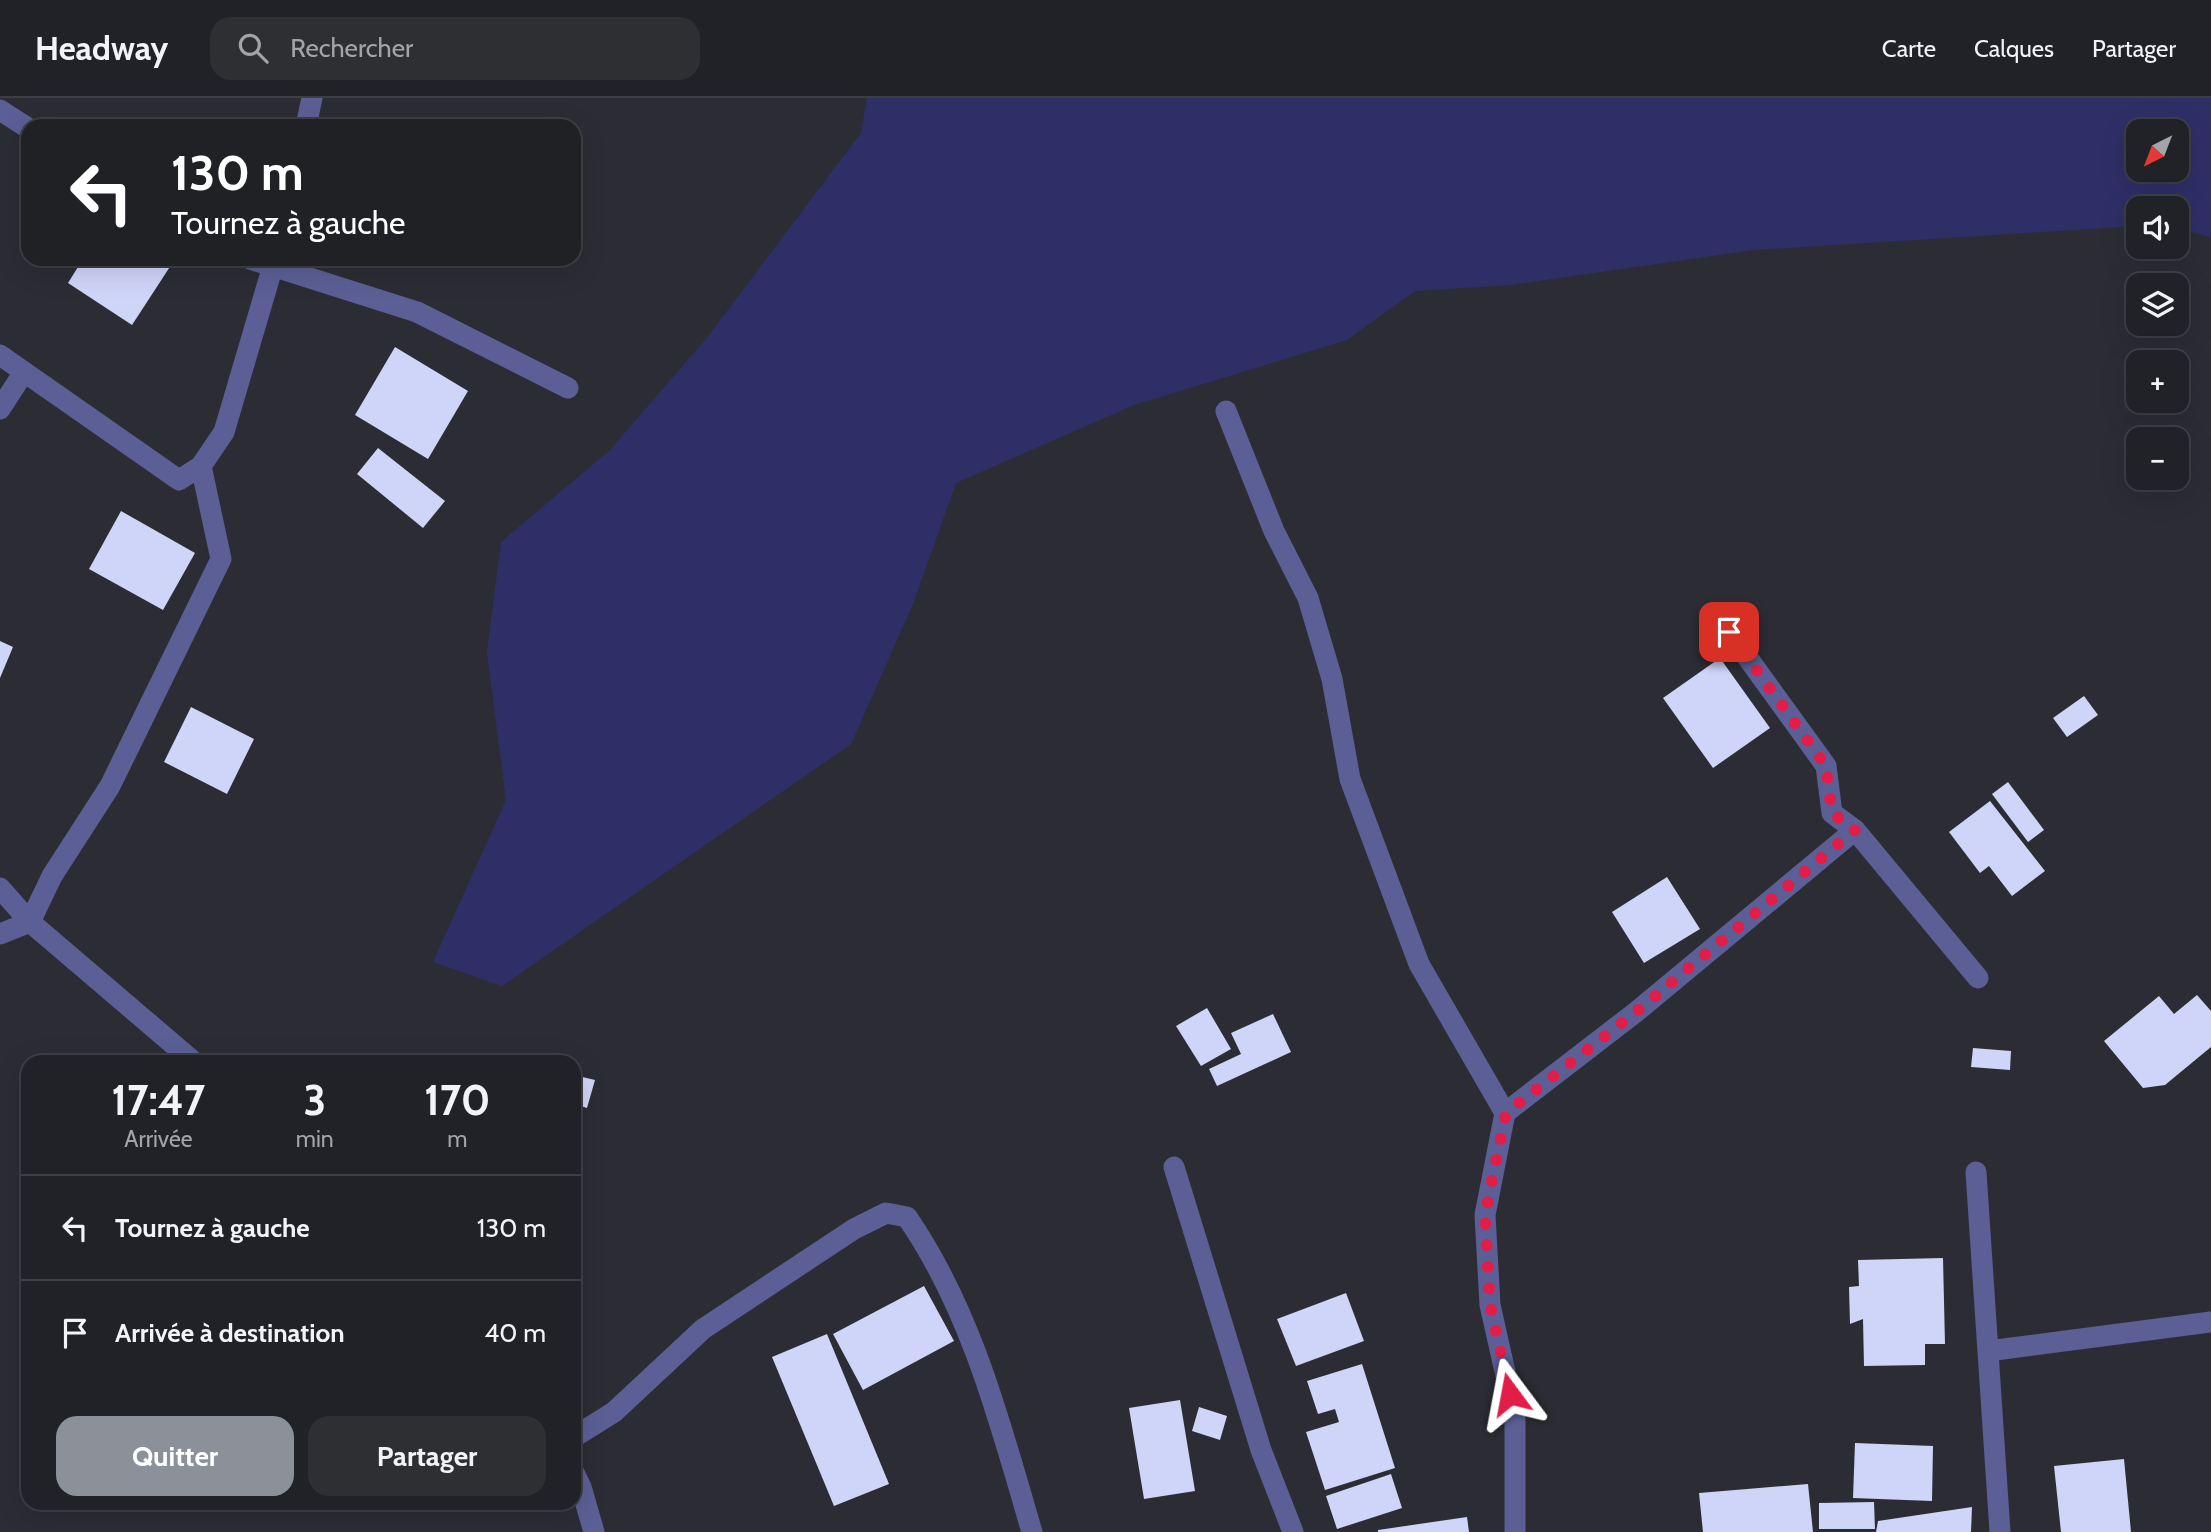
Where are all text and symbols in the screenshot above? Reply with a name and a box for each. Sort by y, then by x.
search box [210,17,700,80]
text: Headway [35,28,168,68]
icon: search [234,29,272,67]
text: Rechercher [290,32,413,64]
text: Carte [1882,34,1936,63]
text: Calques [1974,34,2054,63]
text: Partager [2092,34,2176,63]
north arrow [2126,119,2189,182]
map controls [2126,119,2189,490]
text: 130 m [171,143,304,202]
icon: left [56,147,147,238]
button: sound [2126,196,2189,259]
text: Tournez à gauche [171,203,405,242]
button: layers [2126,273,2189,336]
button: + [2126,350,2189,413]
button: − [2126,427,2189,490]
pin [1699,602,1759,662]
icon: arrive [1710,613,1748,651]
text: 17:47 [112,1074,205,1126]
text: 3 [303,1074,326,1126]
text: 170 [424,1074,490,1126]
text: Arrivée [124,1125,193,1153]
text: min [296,1125,334,1153]
text: m [447,1125,467,1153]
icon: left [56,1209,94,1247]
text: Tournez à gauche [115,1212,310,1244]
text: 130 m [477,1212,546,1244]
icon: arrive [56,1314,94,1352]
text: Arrivée à destination [115,1317,345,1349]
text: 40 m [484,1317,546,1349]
position arrow [1473,1357,1547,1431]
button: Quitter [56,1416,294,1496]
button: Partager [308,1416,546,1496]

